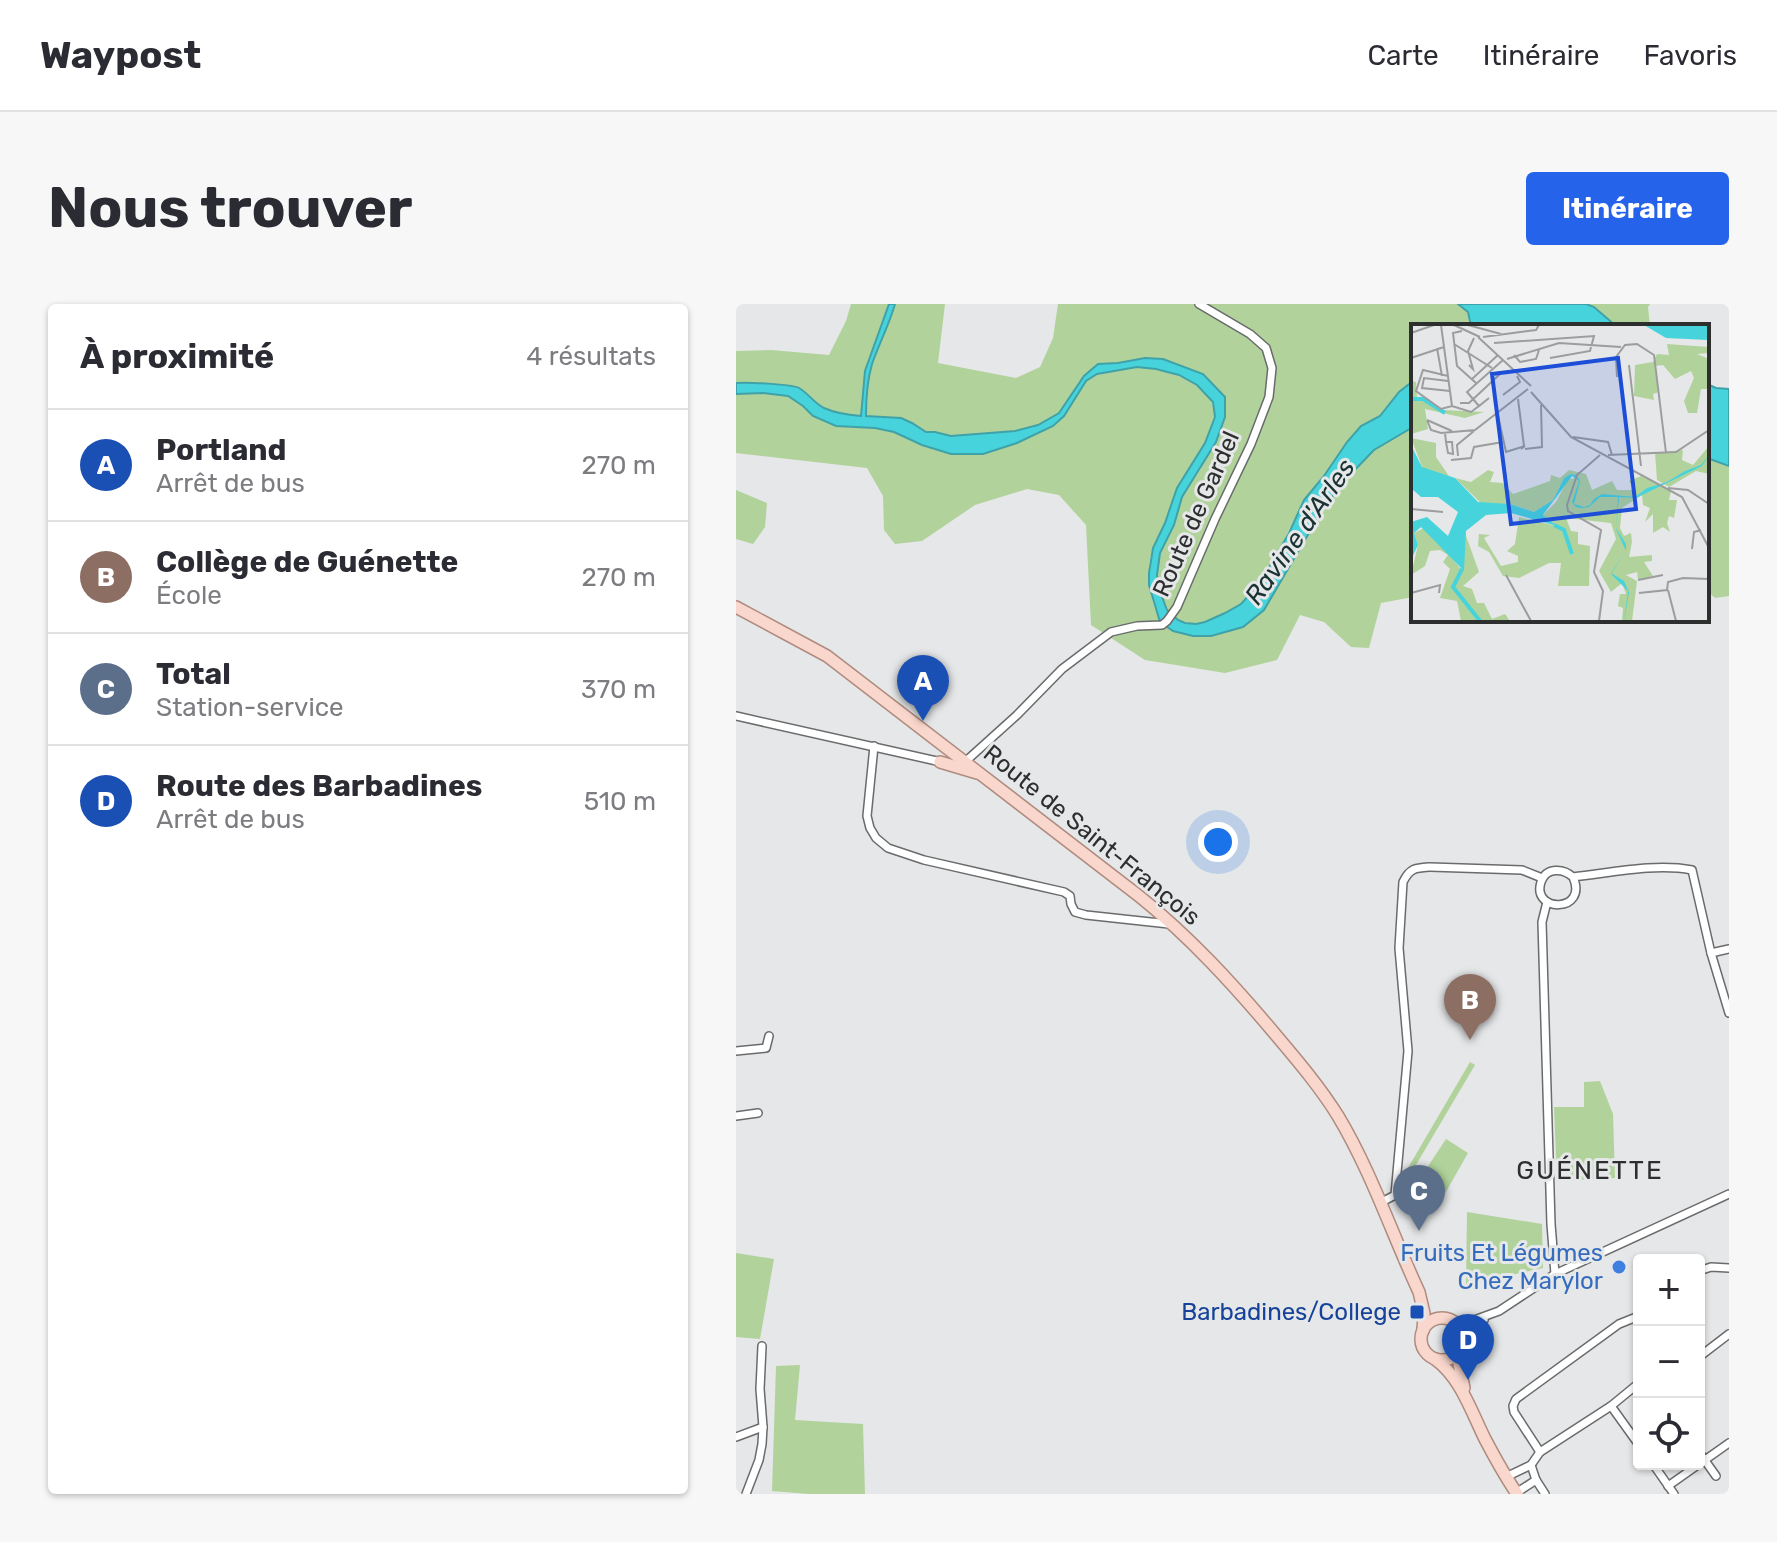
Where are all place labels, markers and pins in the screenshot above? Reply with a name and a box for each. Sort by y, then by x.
pin: A [897,655,949,721]
pin: B [1444,974,1496,1040]
pin: C [1393,1165,1445,1231]
place label: Fruits Et Légumes Chez Marylor [1400,1239,1603,1295]
marker: Fruits Et Légumes Chez Marylor [1610,1258,1628,1276]
place label: Barbadines/College [1181,1298,1401,1326]
marker: Barbadines/College [1408,1303,1426,1321]
pin: D [1442,1314,1494,1380]

